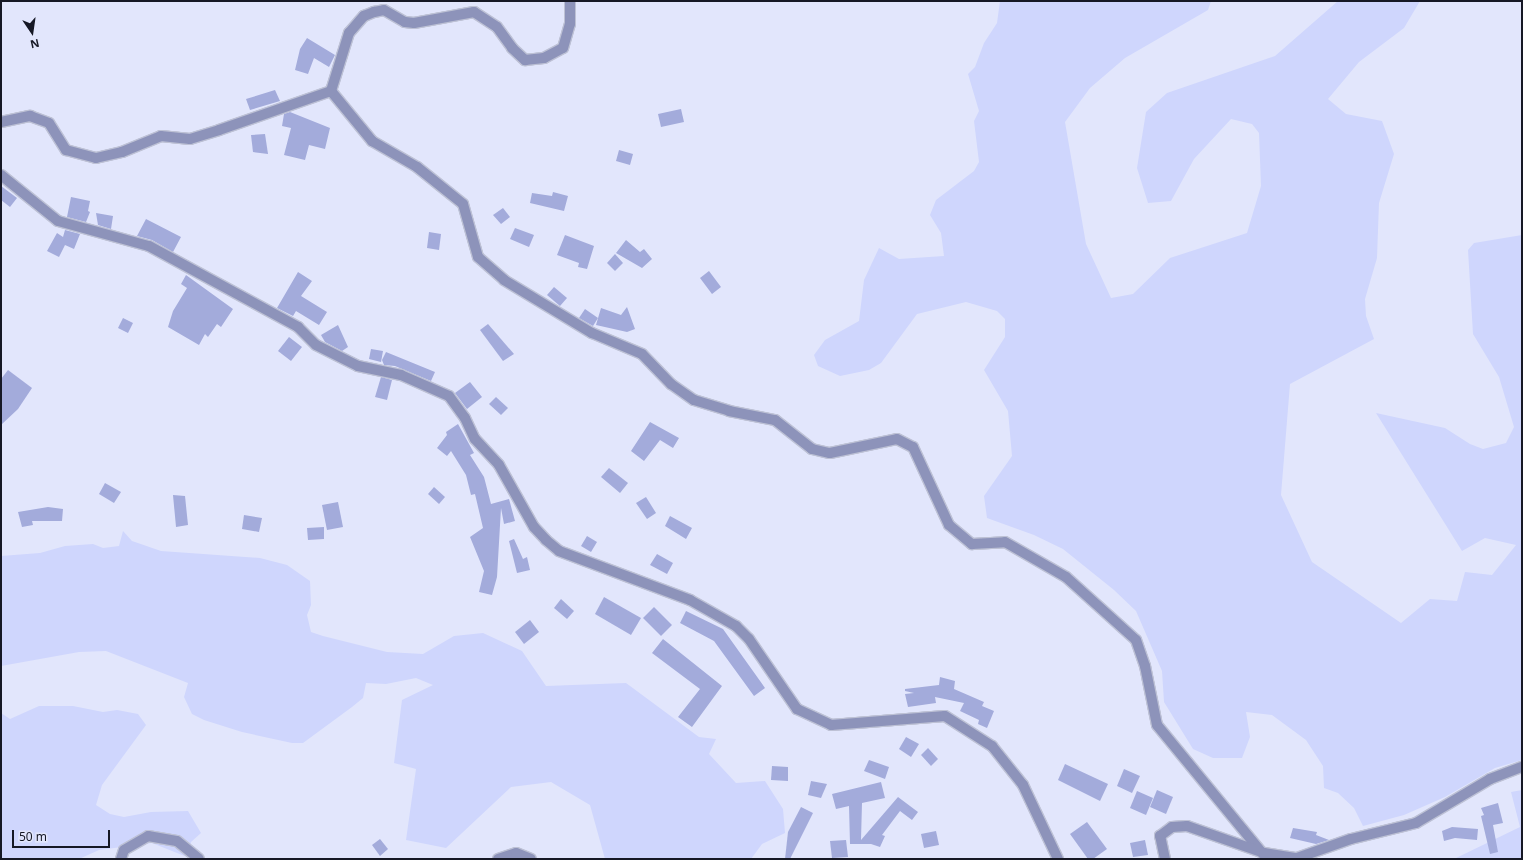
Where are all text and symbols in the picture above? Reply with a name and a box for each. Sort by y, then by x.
north arrow [12,12,52,52]
text: N [29,36,41,52]
scale bar [14,822,112,848]
text: 50 m [19,828,47,845]

